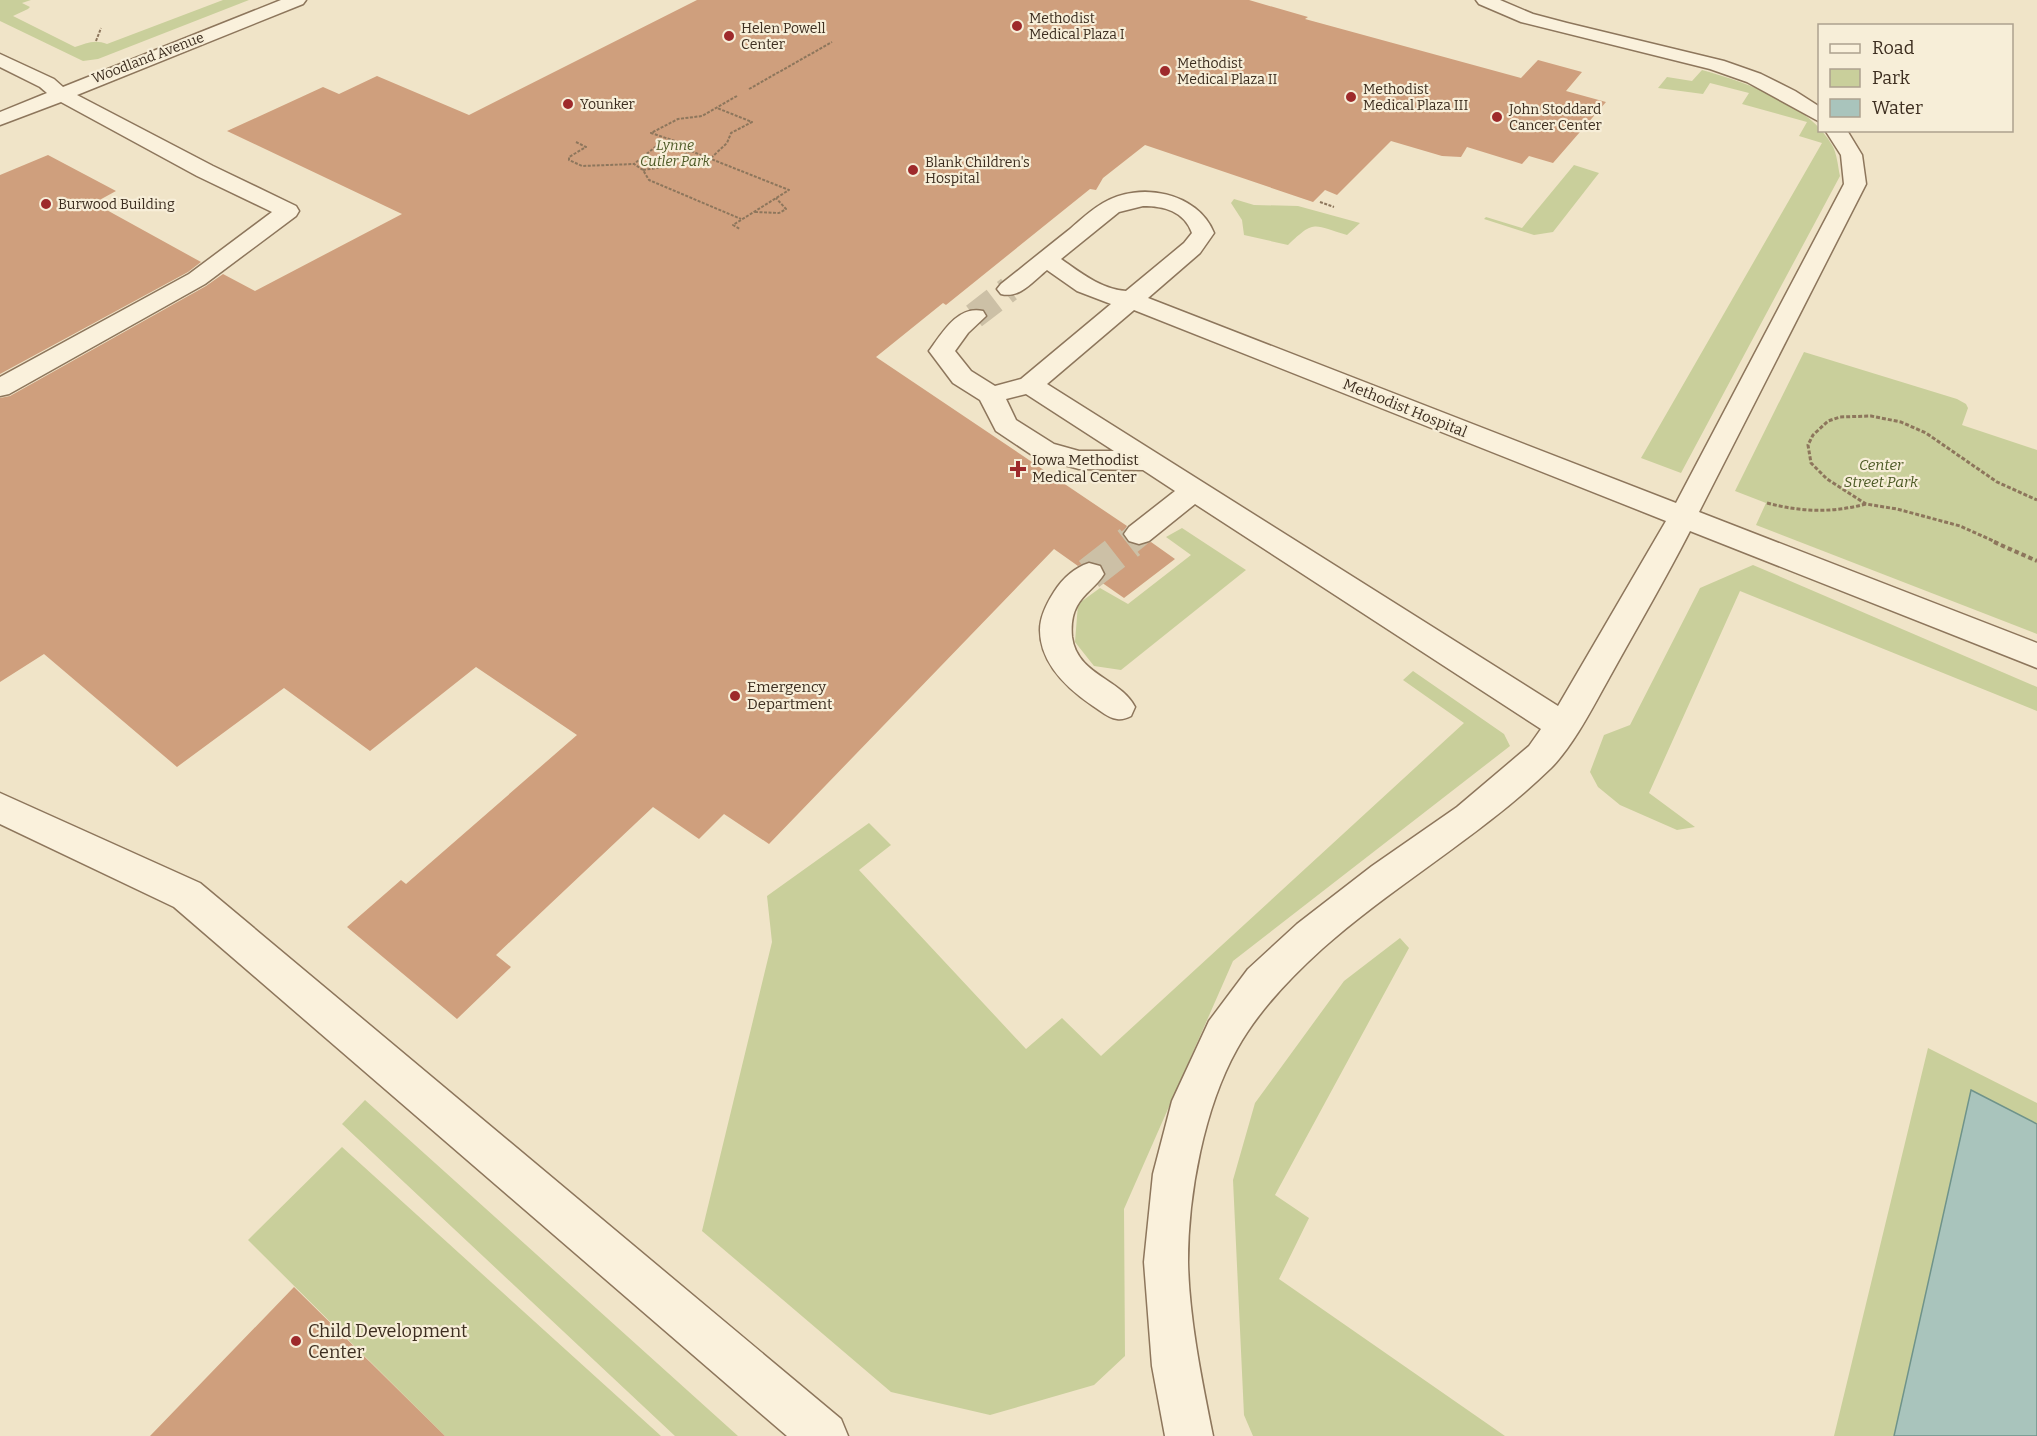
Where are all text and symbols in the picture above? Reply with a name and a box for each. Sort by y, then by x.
place label: Methodist Medical Plaza I [1029,10,1125,43]
marker: Methodist Medical Plaza I [1010,19,1024,33]
place label: Helen Powell Center [741,20,825,53]
legend [1818,24,2013,132]
street label: Woodland Avenue [90,29,206,87]
marker: Helen Powell Center [722,29,736,43]
text: Road [1872,37,1915,59]
place label: Methodist Medical Plaza II [1177,55,1278,88]
marker: Methodist Medical Plaza II [1158,64,1172,78]
text: Park [1872,67,1911,89]
place label: Methodist Medical Plaza III [1363,81,1468,114]
marker: Methodist Medical Plaza III [1344,90,1358,104]
place label: Younker [580,96,635,113]
marker: Younker [561,97,575,111]
text: Water [1872,97,1923,119]
place label: John Stoddard Cancer Center [1508,101,1602,134]
marker: John Stoddard Cancer Center [1490,110,1504,124]
park label: Lynne Cutler Park [640,137,710,170]
place label: Blank Children's Hospital [925,154,1030,187]
marker: Blank Children's Hospital [906,163,920,177]
place label: Burwood Building [58,196,175,213]
marker: Burwood Building [39,197,53,211]
street label: Methodist Hospital [1340,375,1470,441]
place label: Iowa Methodist Medical Center [1032,451,1139,486]
park label: Center Street Park [1844,456,1919,491]
marker: Iowa Methodist Medical Center [1009,460,1027,478]
place label: Emergency Department [747,678,833,713]
marker: Emergency Department [728,689,742,703]
place label: Child Development Center [308,1320,468,1363]
marker: Child Development Center [289,1334,303,1348]

